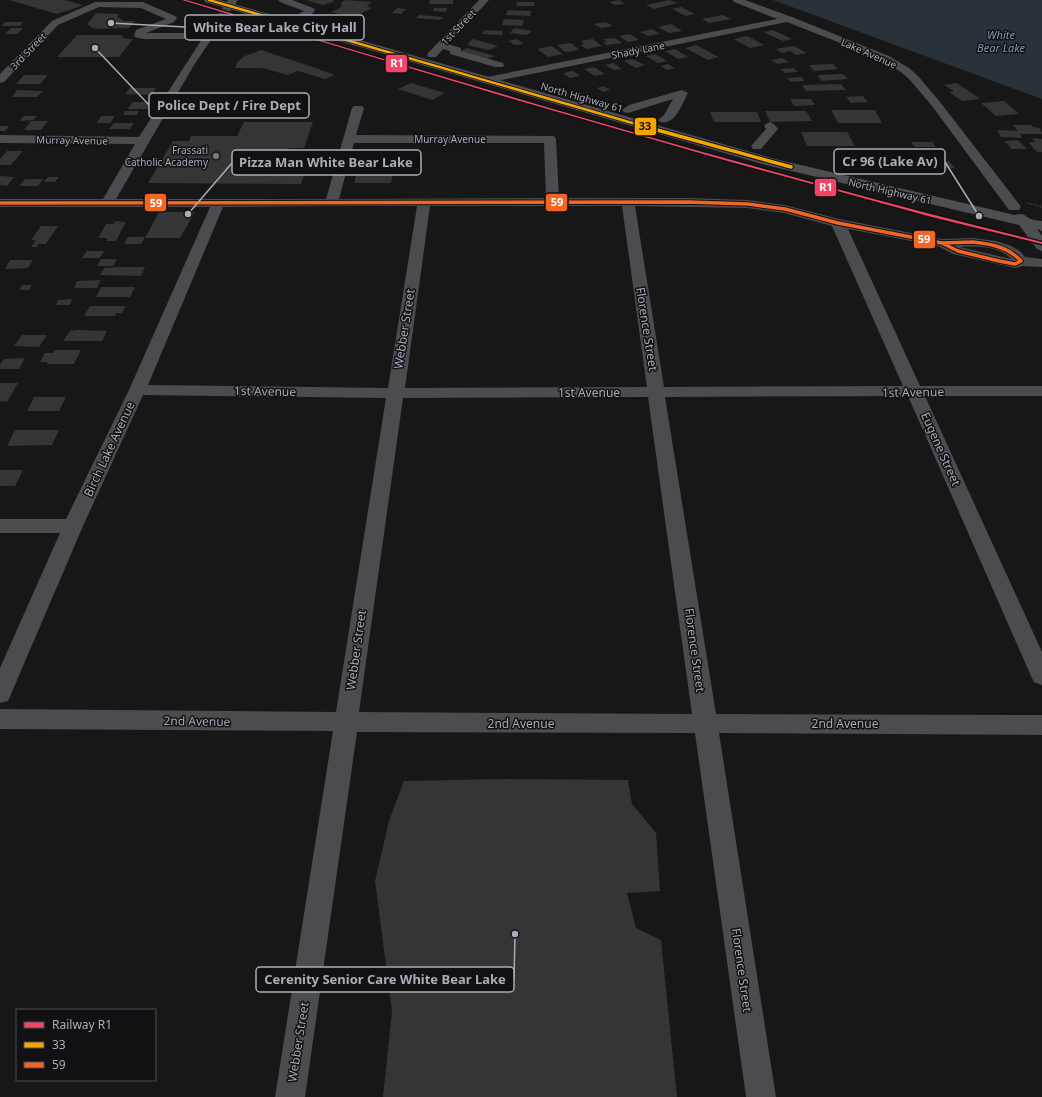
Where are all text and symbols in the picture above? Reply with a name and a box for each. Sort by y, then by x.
street label: 1st Street [437,6,479,48]
callout: White Bear Lake City Hall [185,15,364,40]
text: White Bear Lake City Hall [193,18,357,36]
water label: White Bear Lake [977,27,1025,55]
street label: 3rd Street [7,29,49,73]
street label: Lake Avenue [839,34,899,72]
street label: Shady Lane [610,38,666,62]
line badge: R1 [385,54,408,73]
text: R1 [390,55,404,70]
street label: North Highway 61 [539,79,625,115]
callout: Police Dept / Fire Dept [149,93,309,118]
text: Police Dept / Fire Dept [157,96,301,114]
line badge: 33 [634,117,657,136]
text: 33 [639,118,651,133]
street label: Murray Avenue [36,132,108,148]
street label: Murray Avenue [414,132,486,146]
place label: Frassati Catholic Academy [125,143,209,169]
callout: Cr 96 (Lake Av) [834,149,945,174]
callout: Pizza Man White Bear Lake [232,150,421,175]
marker: Frassati Catholic Academy [211,151,221,161]
text: Cr 96 (Lake Av) [842,152,938,170]
text: Pizza Man White Bear Lake [239,153,413,171]
street label: North Highway 61 [847,175,933,207]
line badge: R1 [814,178,837,197]
text: R1 [819,179,833,194]
line badge: 59 [144,193,167,212]
line badge: 59 [545,193,568,212]
text: 59 [551,194,563,209]
text: 59 [150,195,162,210]
line badge: 59 [913,230,936,249]
text: 59 [918,231,930,246]
street label: Florence Street [632,286,662,373]
street label: Webber Street [389,287,419,370]
street label: 1st Avenue [234,382,296,400]
street label: 1st Avenue [882,383,944,401]
street label: 1st Avenue [558,384,620,401]
street label: Birch Lake Avenue [79,398,139,499]
street label: Eugene Street [917,409,965,489]
street label: Florence Street [681,607,709,694]
street label: Webber Street [342,608,370,691]
street label: 2nd Avenue [163,712,231,730]
street label: 2nd Avenue [488,715,555,732]
street label: 2nd Avenue [812,715,879,732]
street label: Florence Street [728,927,756,1014]
callout: Cerenity Senior Care White Bear Lake [256,967,514,992]
text: Cerenity Senior Care White Bear Lake [264,970,506,988]
street label: Webber Street [283,1000,313,1083]
legend [16,1009,156,1081]
text: Railway R1 [52,1016,112,1033]
text: 33 [52,1036,66,1053]
text: 59 [52,1056,66,1073]

